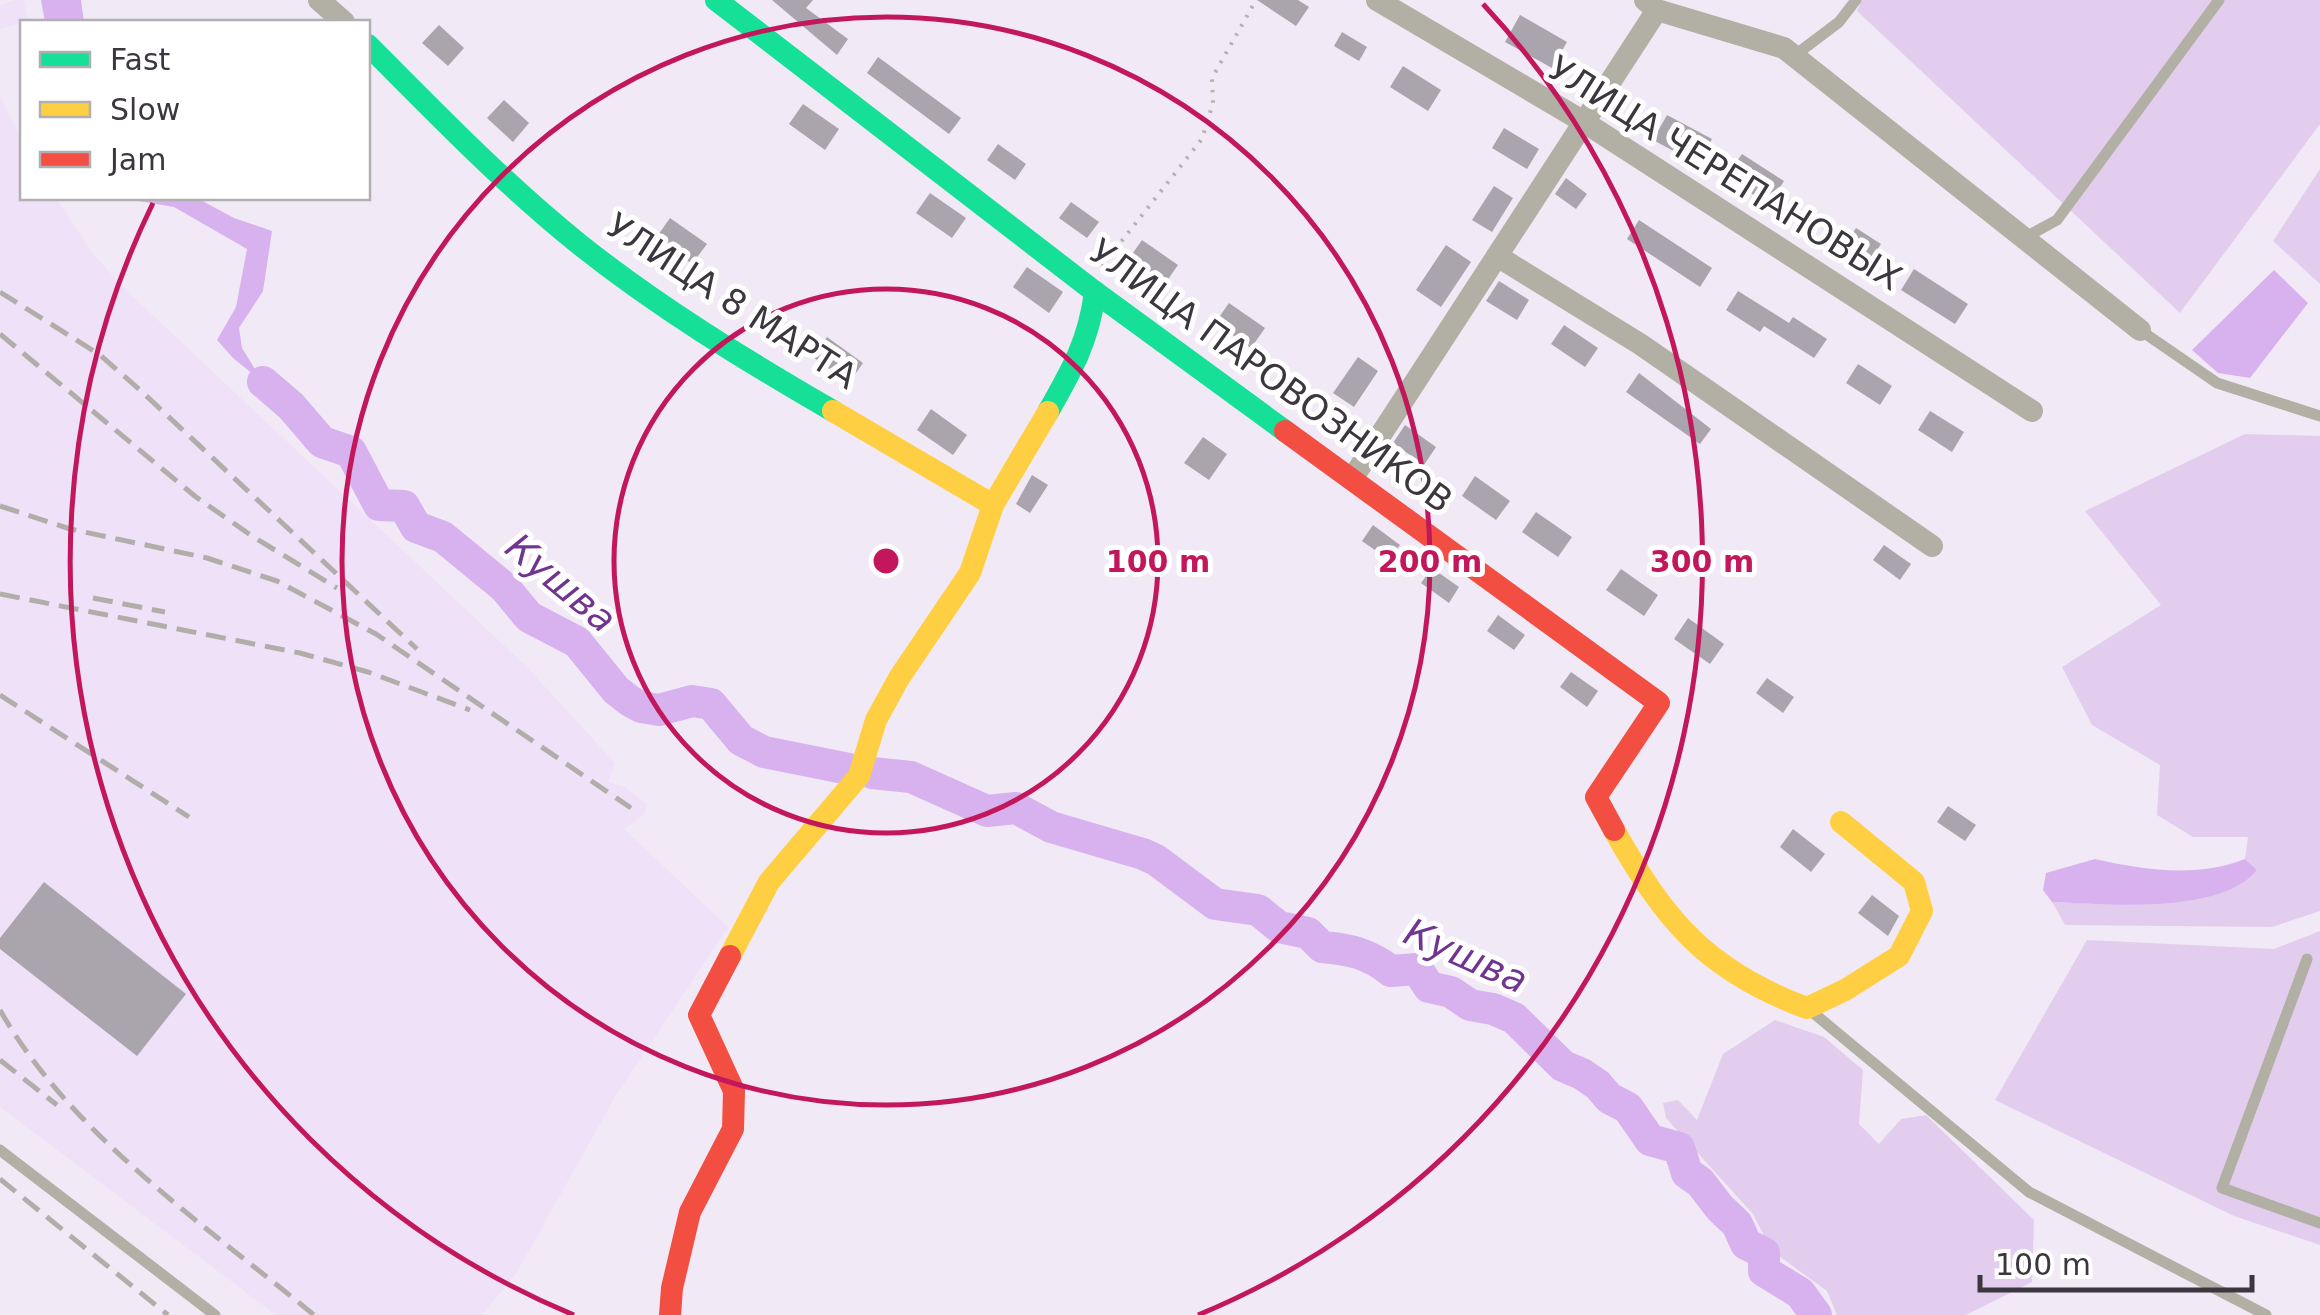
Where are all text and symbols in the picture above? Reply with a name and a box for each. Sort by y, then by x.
legend [20,20,370,200]
text: Fast [110,42,171,77]
street label: УЛИЦА ЧЕРЕПАНОВЫХ [1541,48,1909,298]
text: Slow [110,92,180,127]
text: Jam [108,142,166,177]
street label: УЛИЦА 8 МАРТА [599,205,865,397]
street label: УЛИЦА ПАРОВОЗНИКОВ [1082,231,1460,521]
water label: Кушва [497,524,625,642]
centre of rings [868,543,904,579]
text: 100 m [1106,544,1210,579]
text: 200 m [1378,544,1482,579]
text: 300 m [1650,544,1754,579]
water label: Кушва [1398,909,1534,1003]
scale bar [1980,1230,2252,1292]
text: 100 m [1995,1247,2091,1282]

